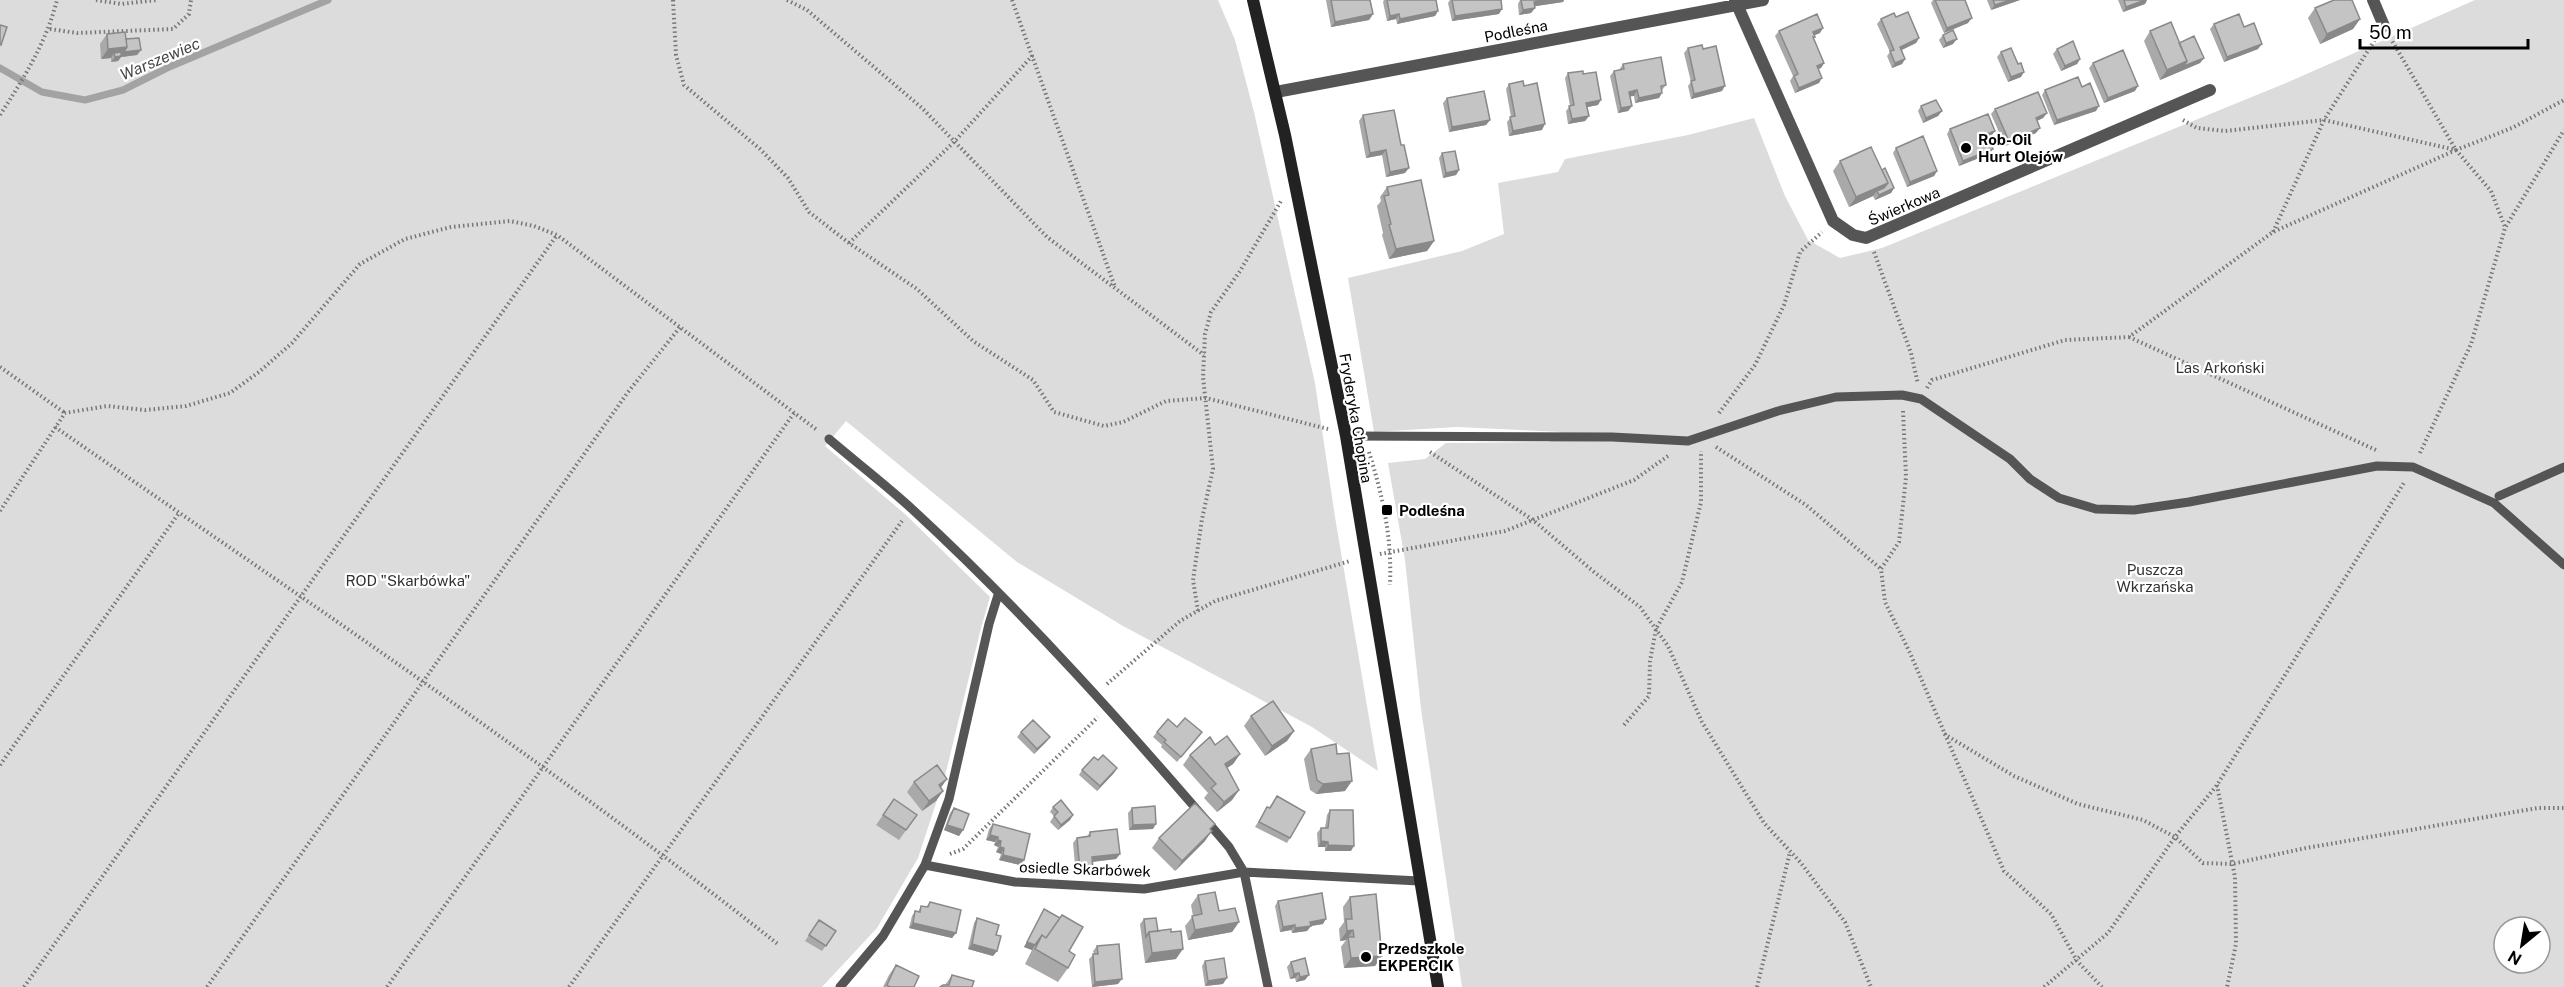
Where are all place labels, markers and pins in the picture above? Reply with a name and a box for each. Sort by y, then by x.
place label: Rob-Oil Hurt Olejów [1978,131,2063,165]
marker: Rob-Oil Hurt Olejów [1959,141,1973,155]
place label: Podleśna [1399,502,1465,519]
marker: Podleśna [1380,503,1394,517]
place label: Przedszkole EKPERCIK [1378,940,1464,974]
marker: Przedszkole EKPERCIK [1359,950,1373,964]

